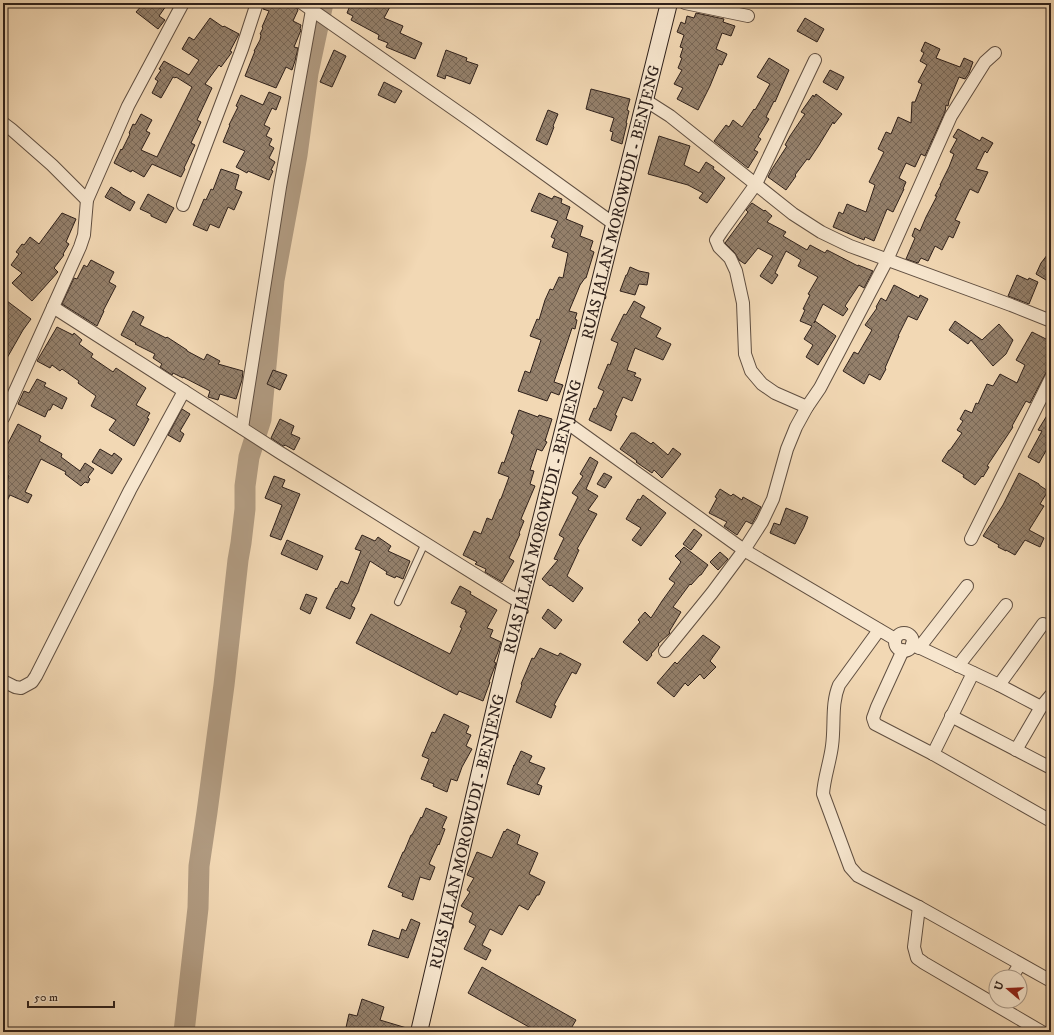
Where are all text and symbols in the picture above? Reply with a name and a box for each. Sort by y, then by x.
street label: RUAS JALAN MOROWUDI - BENJENG [577,63,664,341]
street label: RUAS JALAN MOROWUDI - BENJENG [499,377,586,656]
street label: RUAS JALAN MOROWUDI - BENJENG [425,692,509,971]
north arrow [988,969,1028,1009]
text: U [991,979,1008,992]
scale bar [28,983,114,1009]
text: 50 m [34,990,58,1005]

